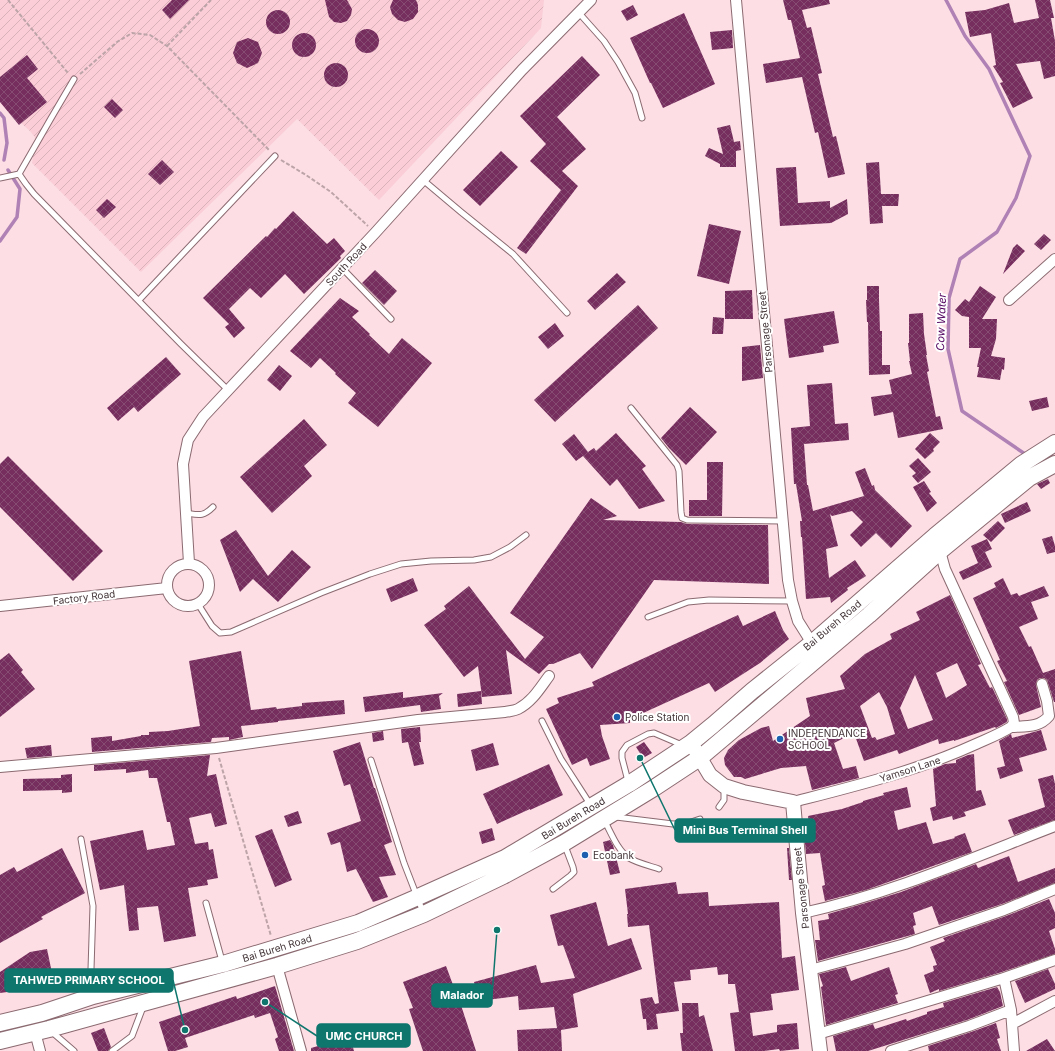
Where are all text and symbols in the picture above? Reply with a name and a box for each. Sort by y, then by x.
street label: South Road [323,240,369,288]
street label: Parsonage Street [755,290,775,373]
water label: Cow Water [933,292,949,351]
street label: Factory Road [52,587,116,607]
street label: Bai Bureh Road [801,597,863,653]
place label: Police Station [625,711,690,723]
marker: Police Station [612,712,622,722]
place label: INDEPENDANCE SCHOOL [788,727,866,751]
marker: INDEPENDANCE SCHOOL [775,734,785,744]
street label: Yamson Lane [878,753,942,785]
street label: Bai Bureh Road [539,794,607,842]
callout: Mini Bus Terminal Shell [675,819,815,842]
text: Mini Bus Terminal Shell [683,823,807,837]
street label: Parsonage Street [791,846,811,929]
place label: Ecobank [593,849,634,861]
marker: Ecobank [580,850,590,860]
street label: Bai Bureh Road [241,932,313,964]
callout: TAHWED PRIMARY SCHOOL [5,969,173,992]
text: TAHWED PRIMARY SCHOOL [13,973,165,987]
callout: Malador [432,984,492,1007]
text: Malador [440,988,485,1002]
callout: UMC CHURCH [317,1024,410,1047]
text: UMC CHURCH [325,1029,403,1043]

